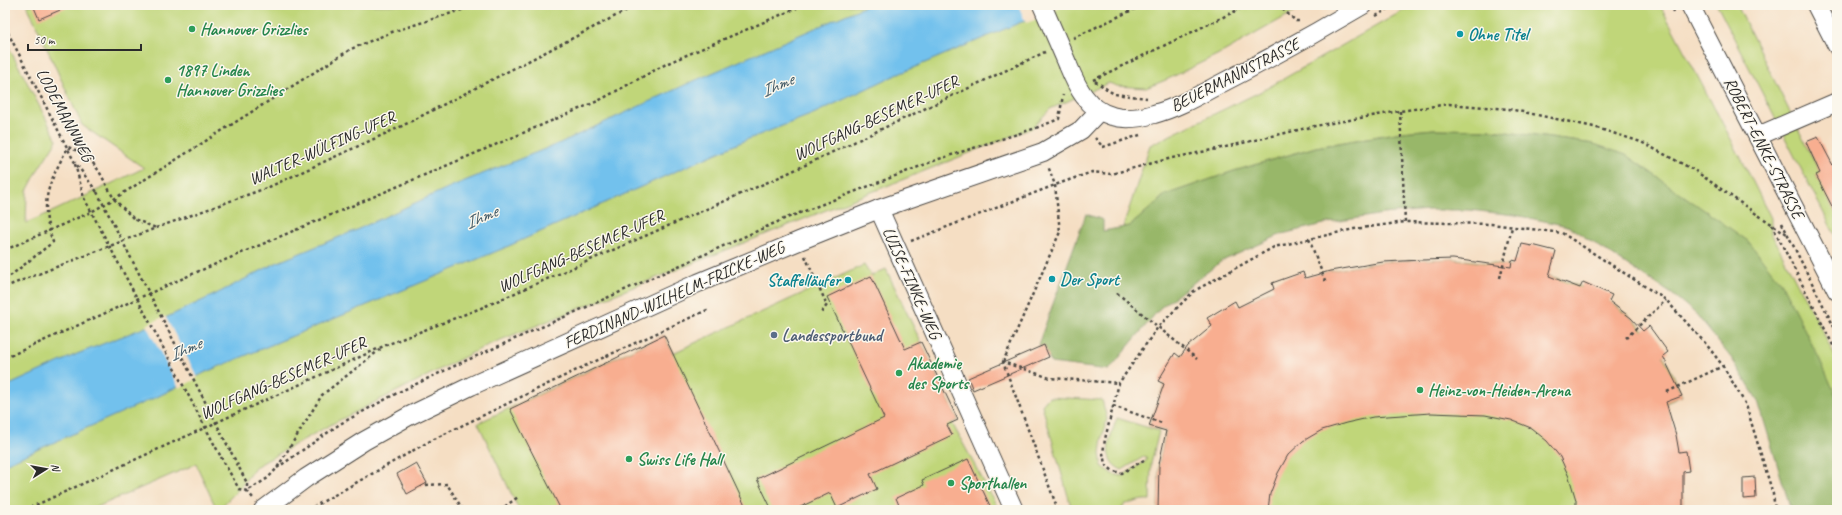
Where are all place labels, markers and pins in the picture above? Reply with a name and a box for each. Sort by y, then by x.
place label: Hannover Grizzlies [200,19,309,40]
marker: Hannover Grizzlies [187,24,197,34]
place label: Ohne Titel [1468,24,1532,45]
marker: Ohne Titel [1455,29,1465,39]
place label: 1897 Linden Hannover Grizzlies [176,60,285,101]
marker: 1897 Linden Hannover Grizzlies [163,75,173,85]
place label: Der Sport [1060,269,1121,290]
place label: Staffelläufer [767,270,842,291]
marker: Der Sport [1047,274,1057,284]
marker: Staffelläufer [843,275,853,285]
place label: Landessportbund [782,325,885,346]
marker: Landessportbund [769,330,779,340]
place label: Akademie des Sports [907,353,970,394]
marker: Akademie des Sports [894,368,904,378]
place label: Heinz-von-Heiden-Arena [1428,380,1572,401]
marker: Heinz-von-Heiden-Arena [1415,385,1425,395]
place label: Swiss Life Hall [637,449,725,470]
marker: Swiss Life Hall [624,454,634,464]
place label: Sporthallen [959,473,1027,494]
marker: Sporthallen [946,478,956,488]

